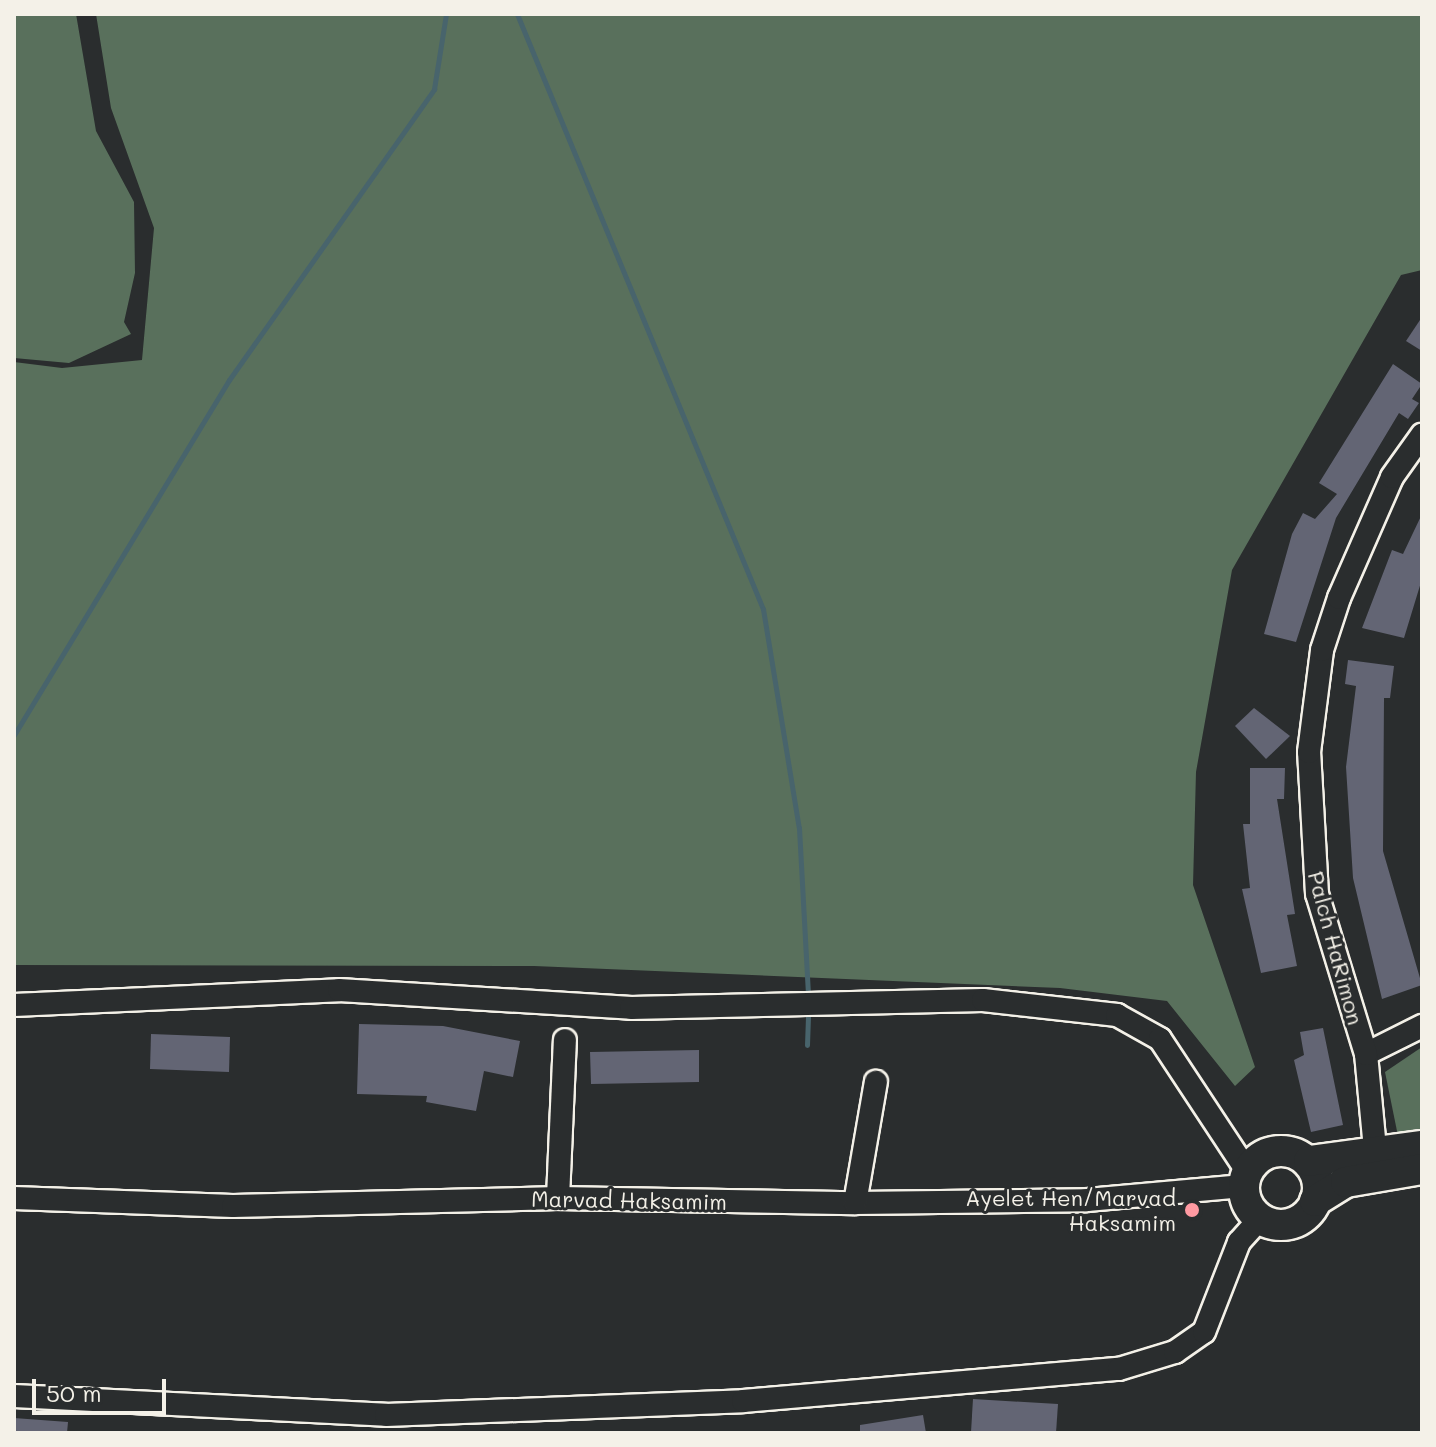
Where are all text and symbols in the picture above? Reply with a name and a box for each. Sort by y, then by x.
street label: Palch HaRimon [1303,868,1369,1028]
place label: Ayelet Hen/Marvad Haksamim [965,1184,1176,1236]
street label: Marvad Haksamim [531,1185,727,1215]
marker: Ayelet Hen/Marvad Haksamim [1183,1201,1201,1219]
scale bar [36,1363,170,1413]
text: 50 m [46,1377,102,1408]

